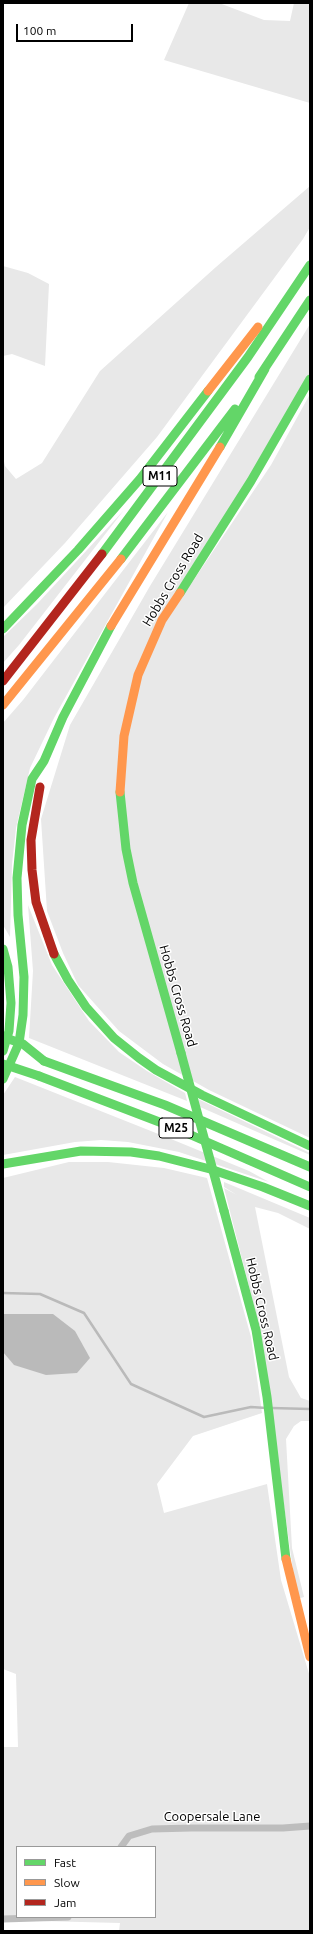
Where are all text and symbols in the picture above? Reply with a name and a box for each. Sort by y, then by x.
scale bar [18,16,135,42]
text: 100 m [23,24,56,37]
road number: M11 [143,466,177,486]
street label: Hobbs Cross Road [139,531,207,629]
street label: Hobbs Cross Road [156,943,200,1049]
road number: M25 [159,1118,193,1138]
street label: Hobbs Cross Road [243,1256,281,1362]
street label: Coopersale Lane [164,1809,260,1825]
legend [16,1846,156,1918]
text: Fast [54,1856,76,1869]
text: Slow [54,1876,80,1889]
text: Jam [54,1896,76,1909]

